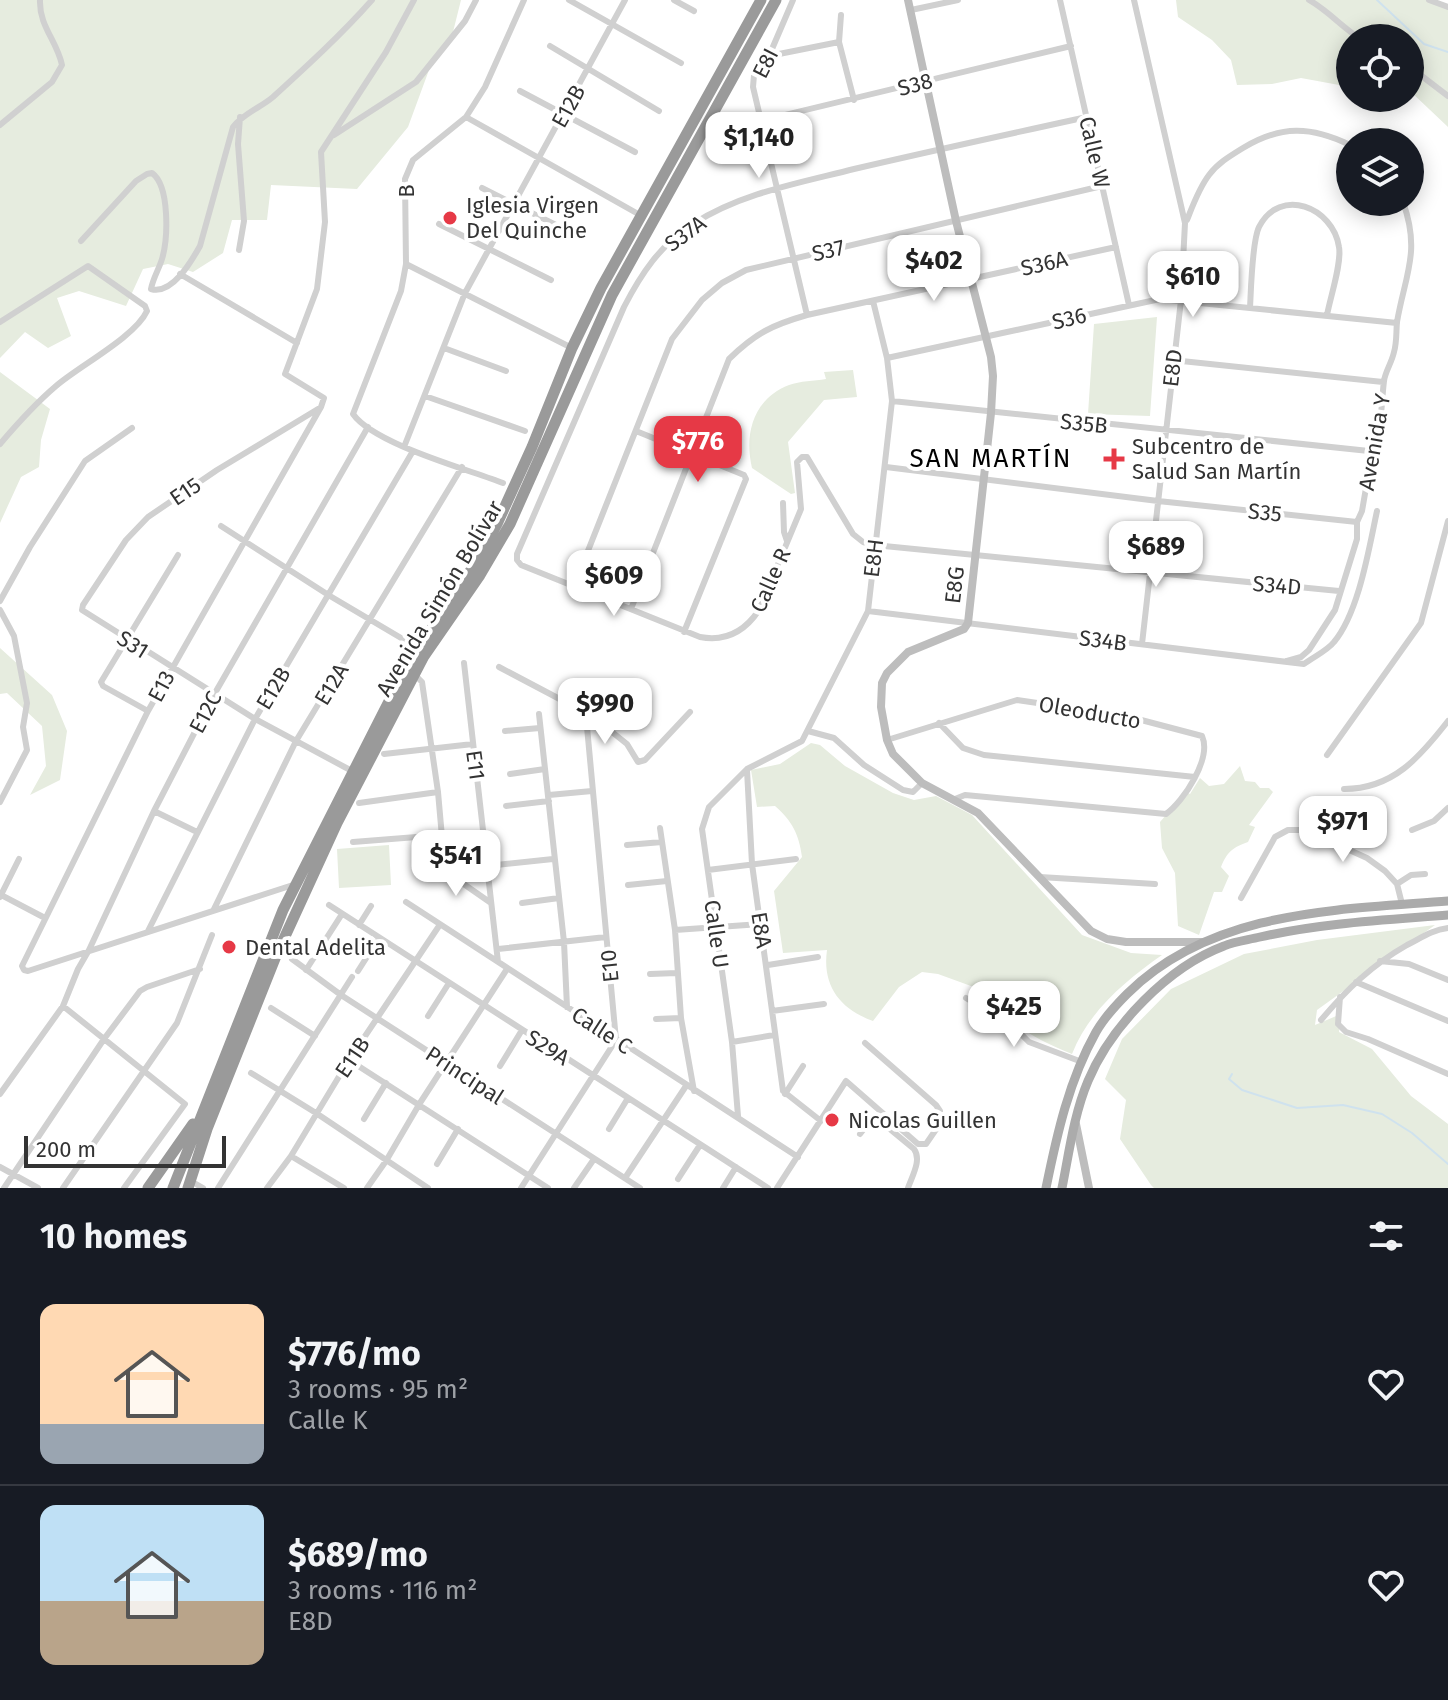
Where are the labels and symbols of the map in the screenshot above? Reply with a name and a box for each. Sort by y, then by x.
street label: E8I [747,44,784,83]
street label: S38 [895,67,936,102]
street label: E12B [546,80,591,132]
pin: $1,140 [694,112,824,180]
street label: Calle W [1073,114,1116,191]
street label: B [393,184,420,198]
place label: Iglesia Virgen Del Quinche [466,192,599,244]
marker: Iglesia Virgen Del Quinche [441,209,459,227]
street label: S37A [659,209,712,257]
street label: S37 [809,234,847,267]
pin: $402 [887,235,981,303]
street label: S36A [1018,245,1071,282]
pin: $610 [1146,251,1240,319]
street label: S36 [1049,301,1089,336]
street label: E8D [1157,348,1188,388]
street label: Avenida Y [1353,392,1396,492]
street label: S35B [1059,408,1109,439]
pin: $776 [651,416,745,484]
place label: Subcentro de Salud San Martín [1132,433,1301,485]
district label: SAN MARTÍN [910,443,1072,474]
marker: Subcentro de Salud San Martín [1103,448,1125,470]
street label: E15 [165,471,206,511]
street label: Avenida Simón Bolívar [370,495,509,701]
street label: S35 [1247,497,1283,528]
pin: $689 [1109,521,1203,589]
street label: E8H [858,537,889,579]
street label: Calle R [744,544,797,617]
pin: $609 [567,550,661,618]
street label: E8G [939,565,970,605]
street label: S34D [1252,570,1302,601]
street label: S34B [1077,624,1128,657]
street label: S31 [112,625,153,664]
street label: E12A [308,658,355,710]
street label: E12B [250,662,297,715]
street label: E13 [142,666,181,707]
pin: $990 [558,678,652,746]
street label: E12C [183,687,228,738]
street label: Oleoducto [1037,690,1143,735]
street label: E11 [460,748,491,782]
pin: $971 [1296,796,1390,864]
pin: $541 [409,830,503,898]
street label: Calle U [698,898,735,970]
street label: E8A [745,910,778,950]
place label: Dental Adelita [245,934,386,961]
marker: Dental Adelita [220,938,238,956]
street label: E10 [594,948,625,984]
pin: $425 [967,981,1061,1049]
street label: Calle C [566,1001,637,1060]
street label: S29A [521,1024,575,1071]
street label: E11B [329,1032,376,1083]
street label: Principal [421,1040,509,1111]
place label: Nicolas Guillen [848,1107,997,1134]
marker: Nicolas Guillen [823,1111,841,1129]
scale bar [24,1132,226,1168]

